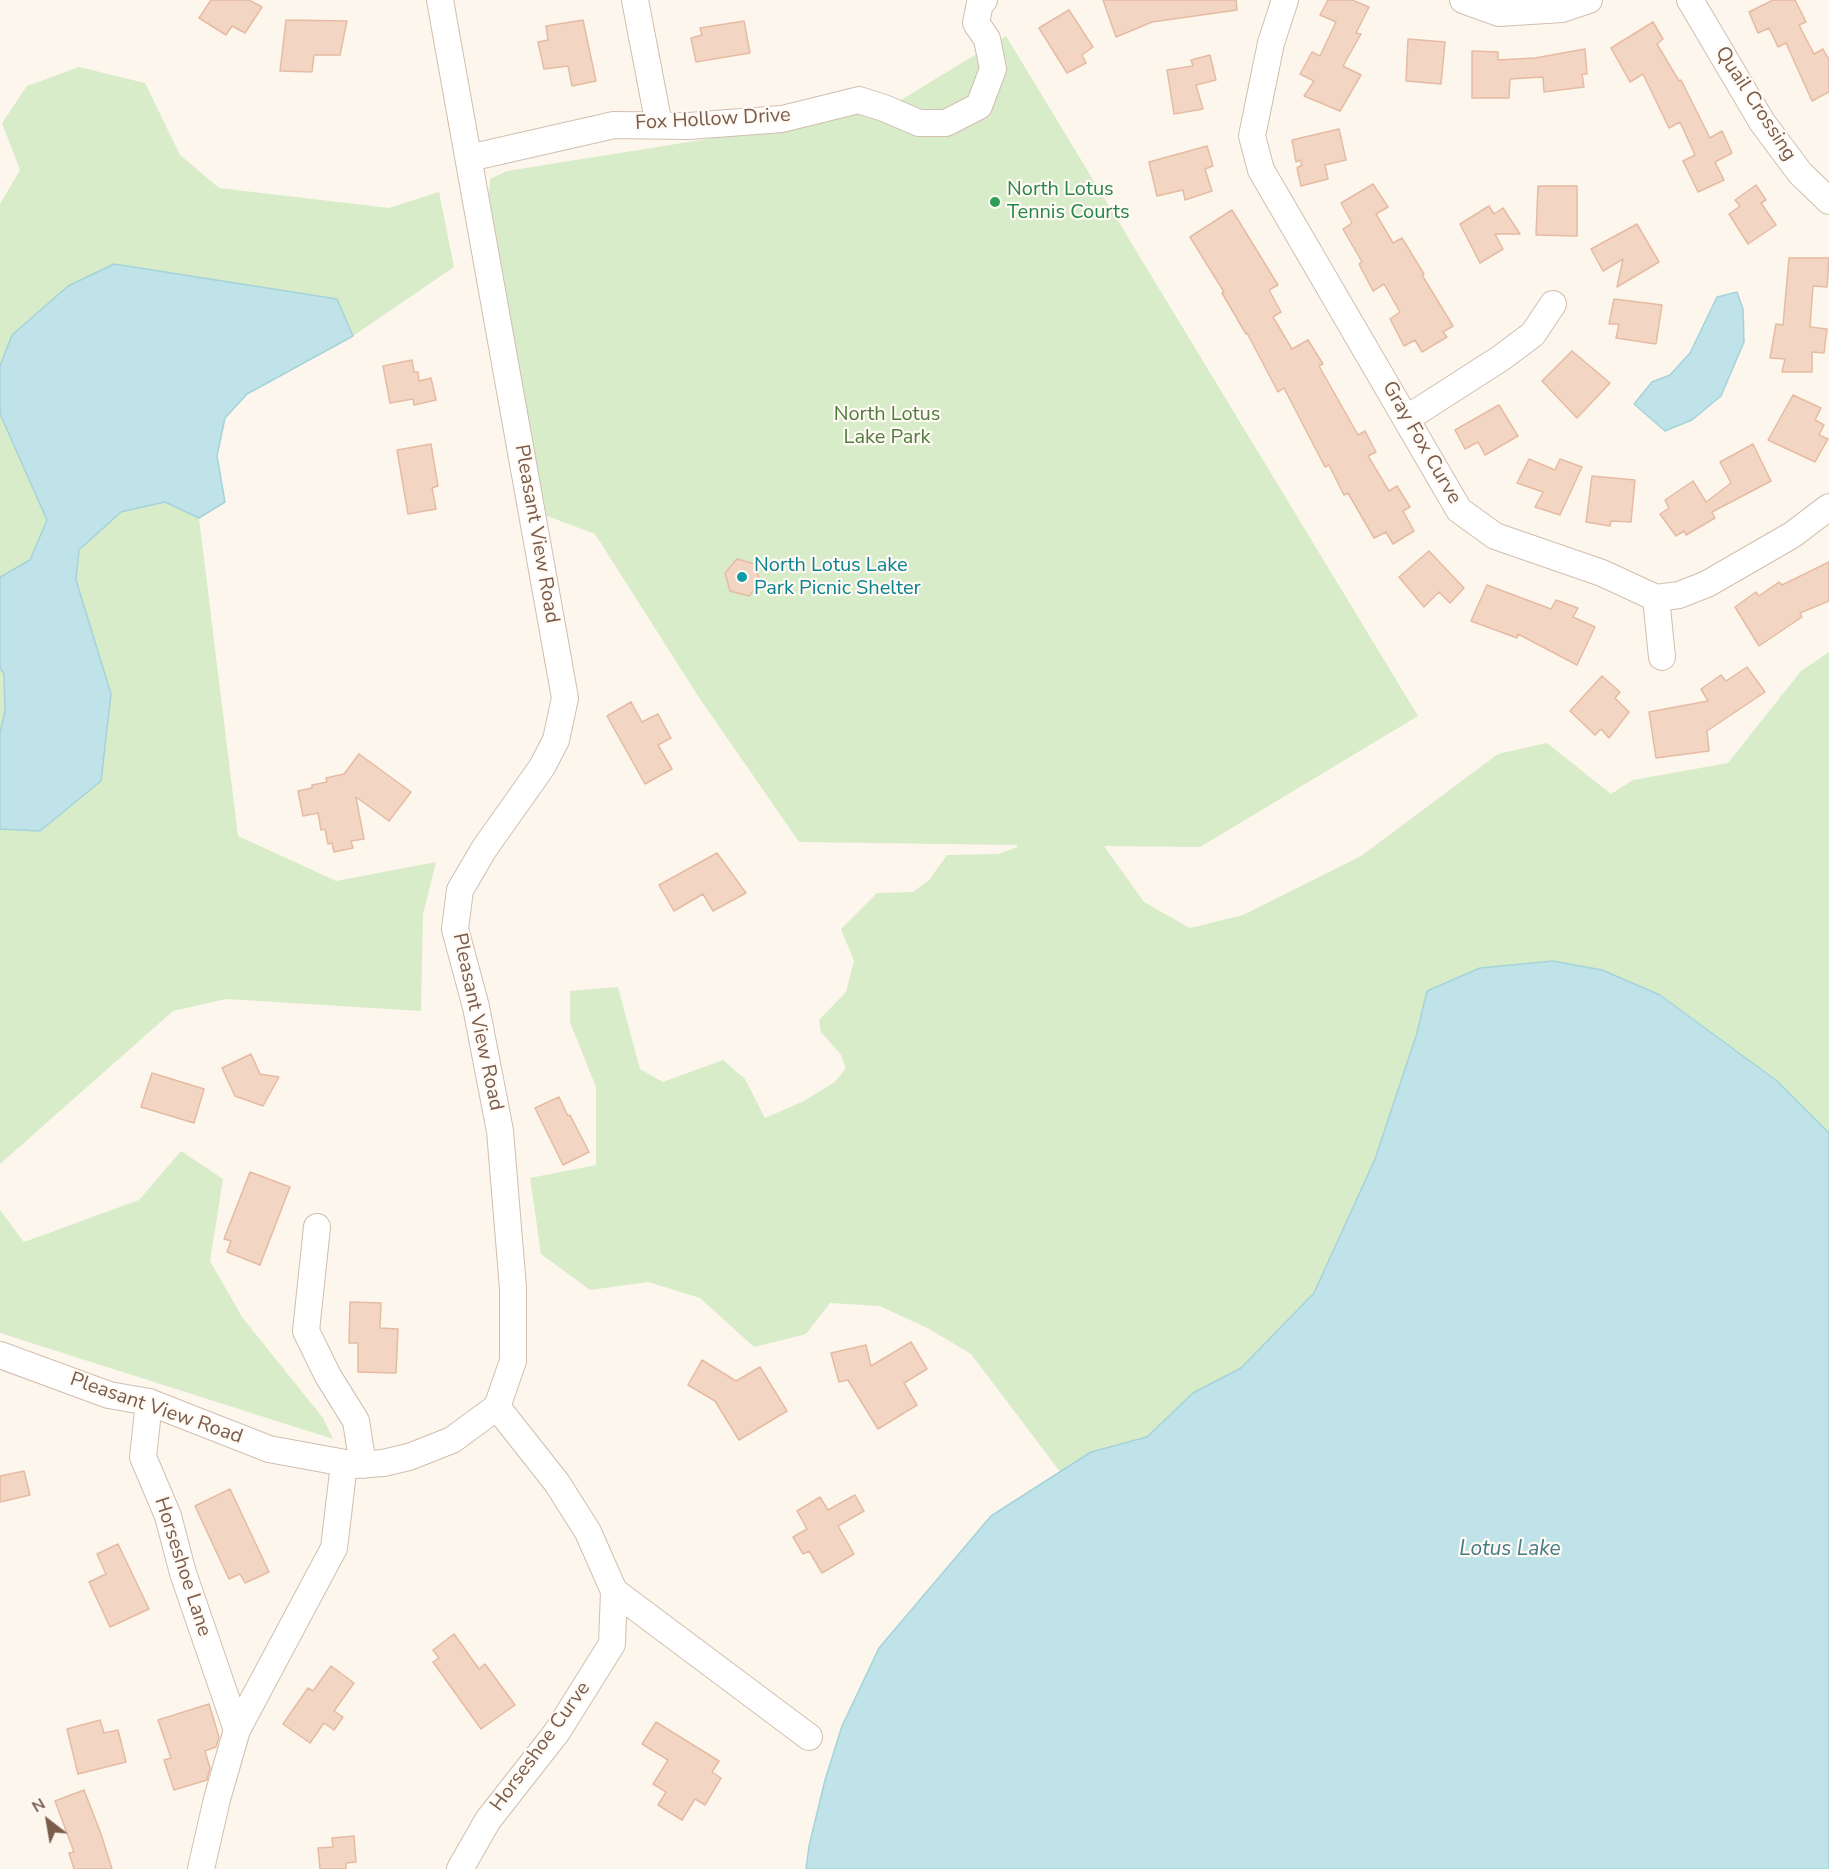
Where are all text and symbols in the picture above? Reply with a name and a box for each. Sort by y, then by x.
street label: Quail Crossing [1709,42,1801,166]
street label: Fox Hollow Drive [635,104,791,136]
place label: North Lotus Tennis Courts [1007,178,1130,225]
marker: North Lotus Tennis Courts [988,195,1002,209]
street label: Gray Fox Curve [1376,377,1466,509]
park label: North Lotus Lake Park [834,403,940,450]
street label: Pleasant View Road [508,443,564,625]
place label: North Lotus Lake Park Picnic Shelter [754,554,921,601]
marker: North Lotus Lake Park Picnic Shelter [735,570,749,584]
street label: Pleasant View Road [446,931,508,1113]
street label: Pleasant View Road [67,1368,245,1450]
street label: Horseshoe Lane [148,1494,216,1640]
water label: Lotus Lake [1459,1537,1561,1563]
street label: Horseshoe Curve [486,1677,596,1817]
north arrow [18,1791,78,1851]
text: N [28,1793,50,1818]

